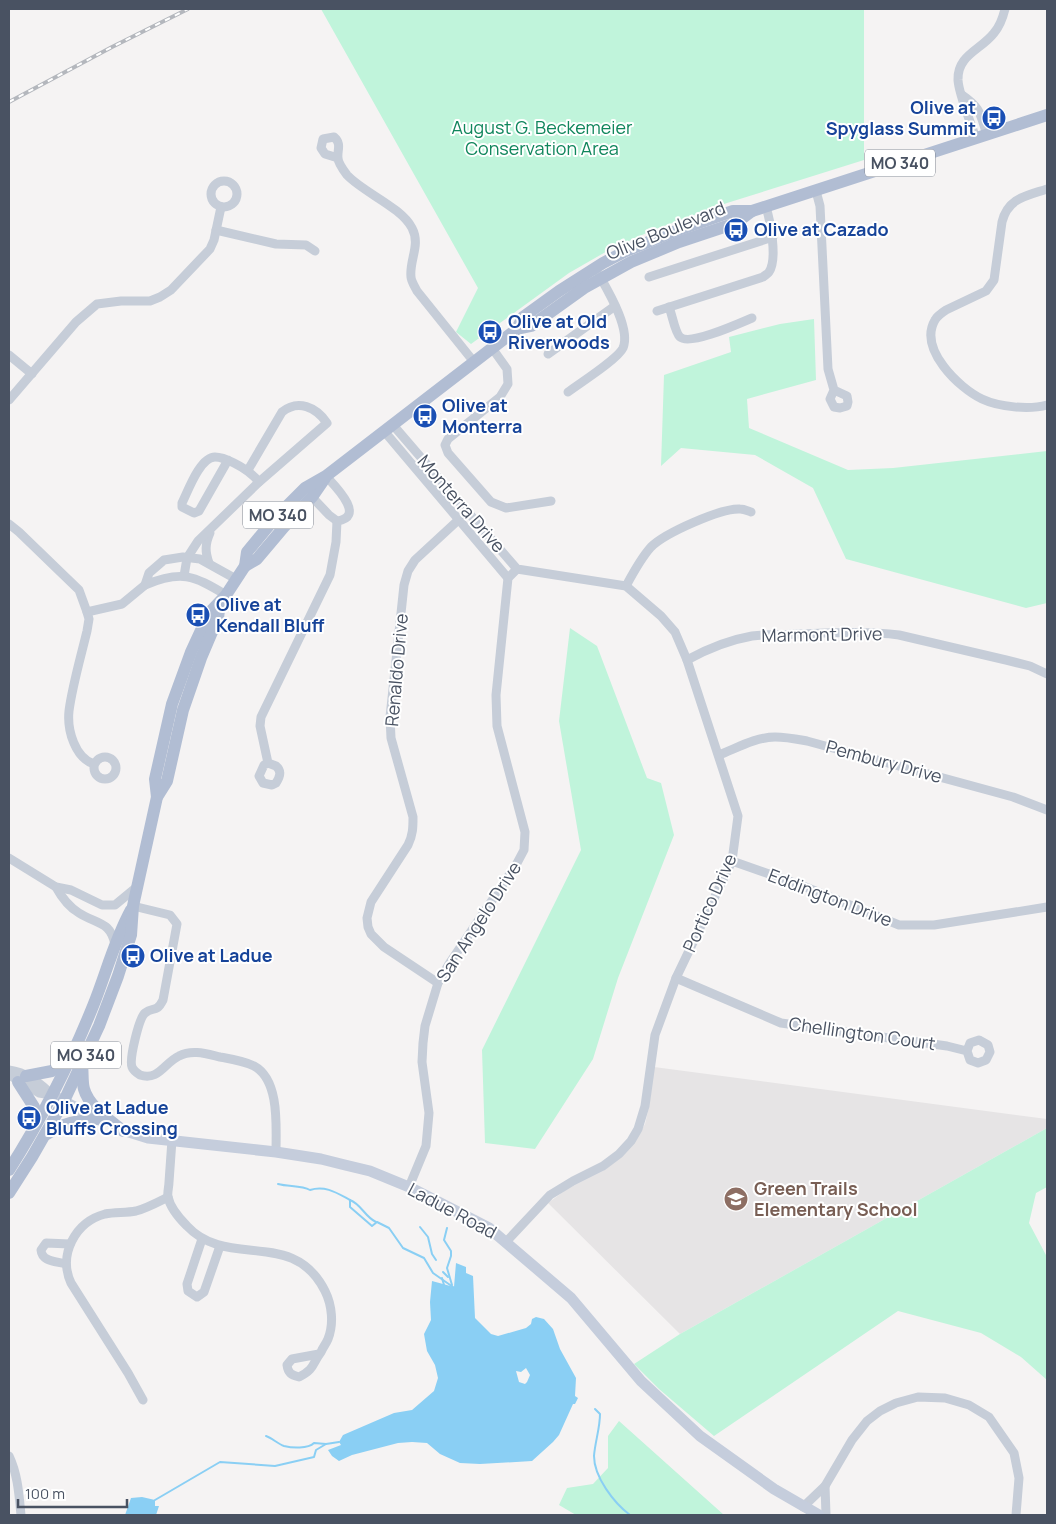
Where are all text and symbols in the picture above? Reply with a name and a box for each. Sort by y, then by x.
place label: Olive at Spyglass Summit [826,95,976,140]
bus stop icon: Olive at Spyglass Summit [981,105,1007,131]
park label: August G. Beckemeier Conservation Area [451,115,633,160]
road number: MO 340 [865,150,935,177]
street label: Olive Boulevard [602,195,729,265]
bus stop icon: Olive at Cazado [723,217,749,243]
place label: Olive at Cazado [754,217,889,241]
place label: Olive at Old Riverwoods [508,309,610,354]
bus stop icon: Olive at Old Riverwoods [477,319,503,345]
place label: Olive at Monterra [442,393,522,438]
bus stop icon: Olive at Monterra [412,403,438,429]
street label: Monterra Drive [413,449,511,557]
road number: MO 340 [243,502,313,528]
place label: Olive at Kendall Bluff [216,592,324,637]
bus stop icon: Olive at Kendall Bluff [185,602,211,628]
street label: Renaldo Drive [379,612,413,727]
street label: Marmont Drive [761,621,883,647]
street label: Pembury Drive [824,734,945,788]
street label: Portico Drive [677,850,741,956]
street label: San Angelo Drive [430,857,526,986]
street label: Eddington Drive [765,862,896,932]
bus stop icon: Olive at Ladue [120,943,146,969]
place label: Olive at Ladue [150,943,273,967]
street label: Chellington Court [787,1011,937,1055]
road number: MO 340 [51,1042,121,1068]
place label: Olive at Ladue Bluffs Crossing [46,1095,178,1140]
bus stop icon: Olive at Ladue Bluffs Crossing [16,1105,42,1131]
place label: Green Trails Elementary School [754,1176,917,1221]
street label: Ladue Road [404,1177,501,1244]
school or university icon: Green Trails Elementary School [723,1186,749,1212]
scale bar [18,1476,126,1508]
text: 100 m [25,1483,65,1504]

